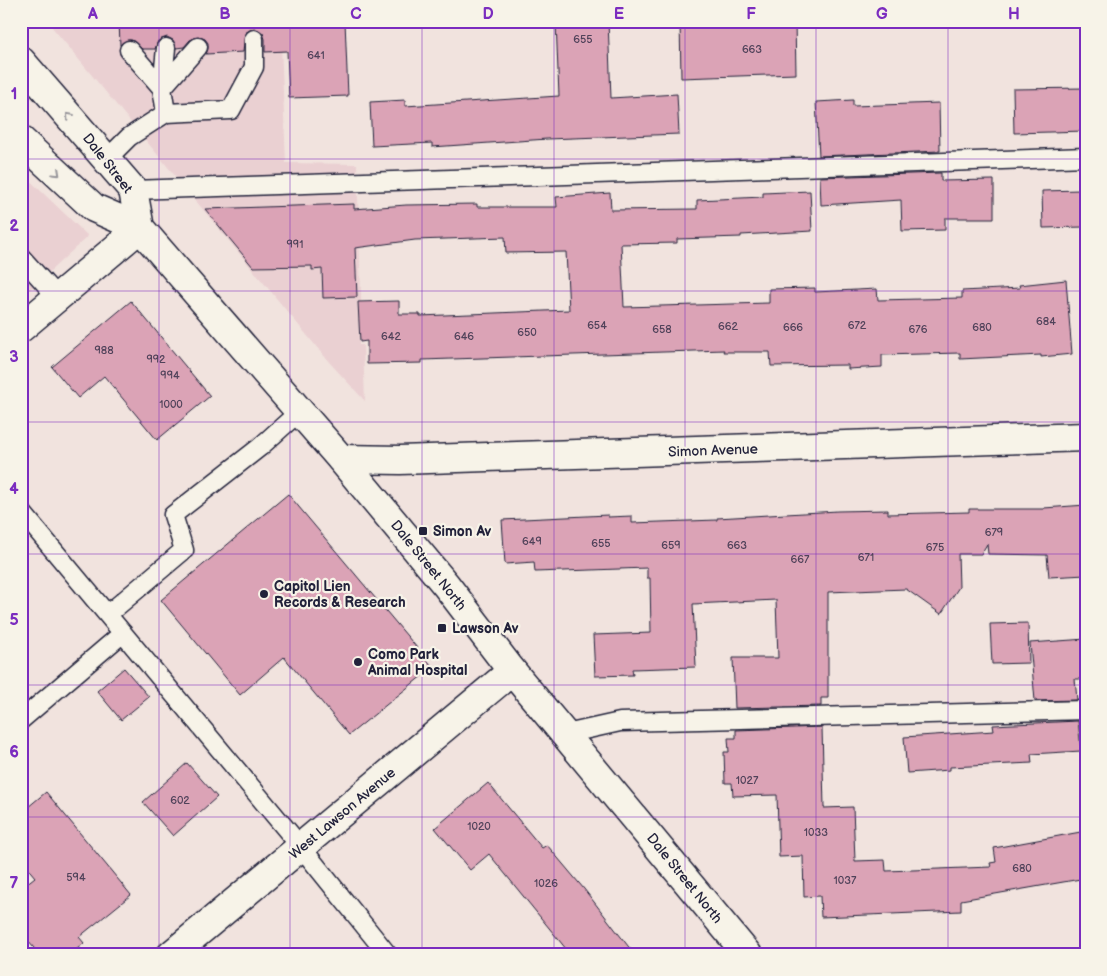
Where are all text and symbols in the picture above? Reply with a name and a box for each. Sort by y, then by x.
text: A [87,5,98,24]
text: B [219,5,231,24]
text: C [350,5,362,24]
text: D [482,5,494,24]
text: E [614,5,624,24]
text: F [746,5,756,24]
text: G [876,5,888,24]
text: H [1008,5,1020,24]
house number: 655 [573,33,593,46]
house number: 663 [742,43,762,56]
house number: 641 [307,49,325,62]
text: 1 [11,85,17,104]
one-way arrow [66,112,75,121]
street label: Dale Street [79,130,137,197]
one-way arrow [51,167,60,176]
text: 2 [9,217,19,236]
house number: 991 [287,238,303,251]
house number: 684 [1036,315,1056,328]
house number: 654 [587,319,607,332]
house number: 672 [848,319,867,332]
house number: 662 [718,320,738,333]
house number: 666 [783,321,803,334]
house number: 680 [972,321,992,334]
house number: 658 [652,323,672,336]
house number: 676 [909,323,928,336]
house number: 650 [517,326,537,339]
house number: 642 [381,330,401,343]
house number: 646 [454,330,474,343]
house number: 988 [94,344,114,357]
text: 3 [9,348,19,367]
house number: 992 [146,353,166,366]
house number: 994 [160,369,180,382]
house number: 1000 [159,398,183,411]
street label: Simon Avenue [668,440,758,461]
text: 4 [9,480,19,499]
street label: Dale Street North [387,517,470,614]
place label: Simon Av [433,523,492,540]
marker: Simon Av [417,525,429,537]
house number: 679 [985,526,1003,539]
house number: 649 [522,535,542,548]
house number: 655 [591,537,611,550]
house number: 659 [661,539,681,552]
house number: 663 [727,539,747,552]
house number: 675 [926,541,944,554]
house number: 671 [858,551,874,564]
house number: 667 [791,553,810,566]
place label: Capitol Lien Records & Research [274,578,406,611]
marker: Capitol Lien Records & Research [258,588,270,600]
text: 5 [9,611,19,630]
place label: Lawson Av [452,620,519,637]
marker: Lawson Av [436,622,448,634]
place label: Como Park Animal Hospital [367,646,468,679]
marker: Como Park Animal Hospital [352,656,364,668]
text: 6 [9,743,19,762]
street label: West Lawson Avenue [286,764,399,863]
house number: 1027 [736,774,759,787]
house number: 602 [170,794,190,807]
house number: 1020 [467,820,491,833]
house number: 1033 [804,826,828,839]
street label: Dale Street North [643,830,726,927]
house number: 680 [1012,862,1032,875]
house number: 594 [66,871,86,884]
text: 7 [10,874,19,893]
house number: 1037 [834,874,857,887]
house number: 1026 [534,877,558,890]

